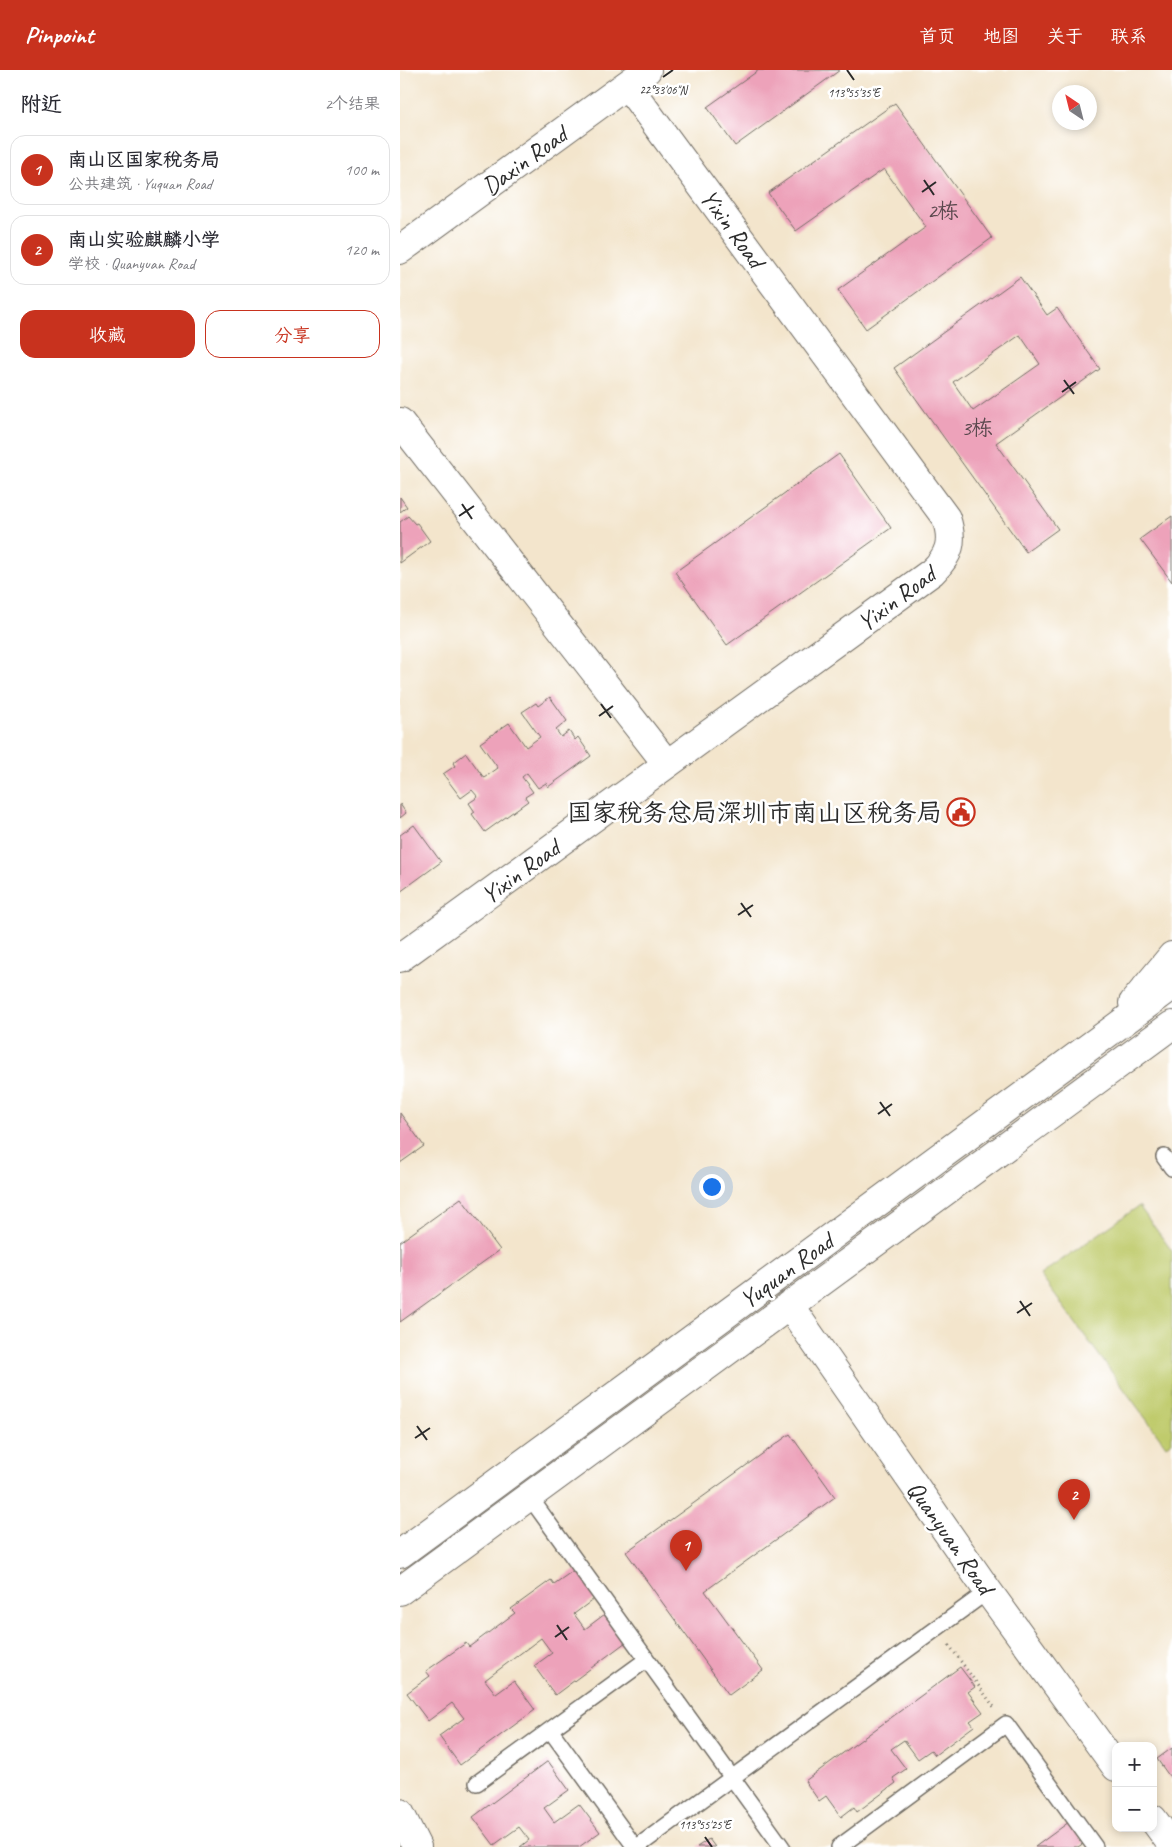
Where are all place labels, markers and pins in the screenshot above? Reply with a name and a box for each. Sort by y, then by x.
place label: 国家税务总局深圳市南山区税务局 [567,797,942,829]
public building icon: 国家税务总局深圳市南山区税务局 [946,797,976,827]
pin: 2 [1058,1479,1090,1520]
pin: 1 [670,1530,702,1571]

